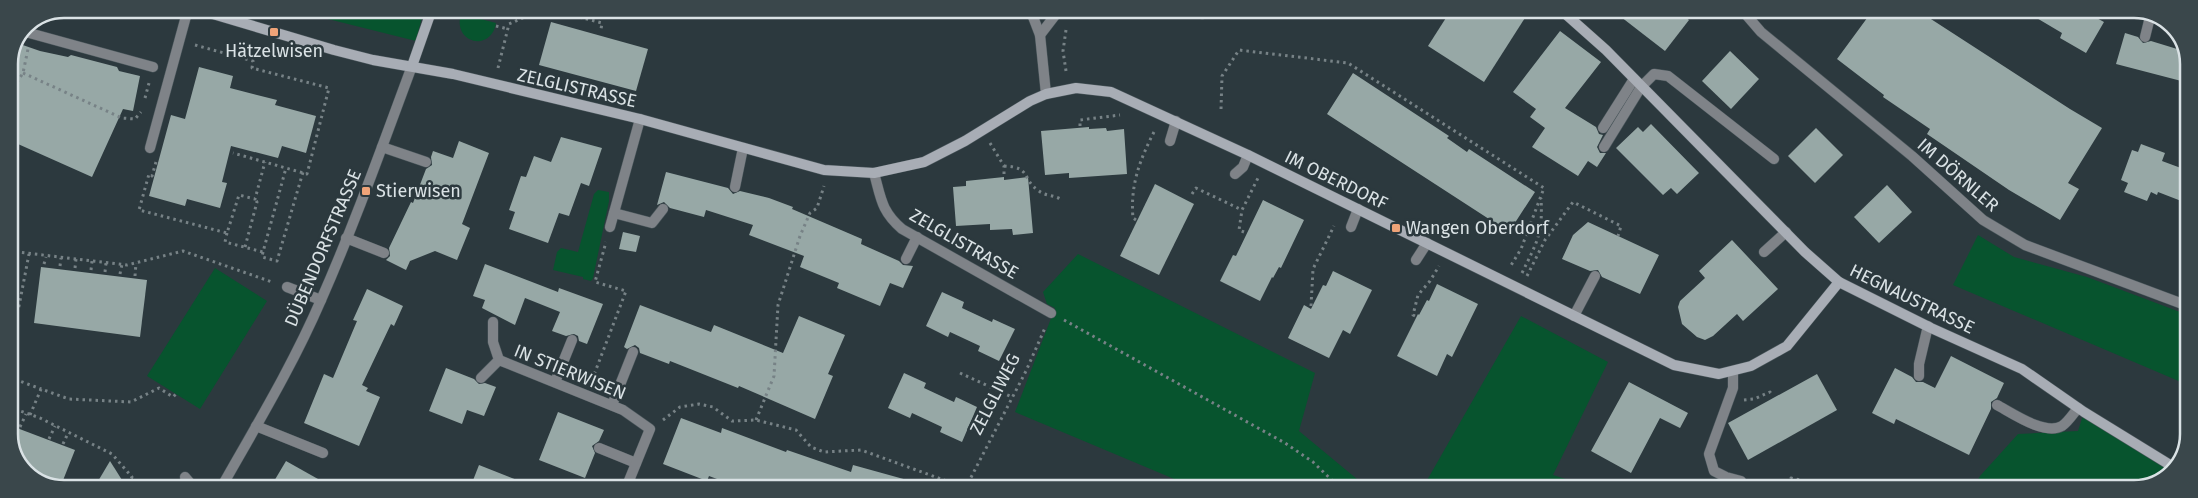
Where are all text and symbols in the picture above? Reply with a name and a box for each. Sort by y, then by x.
marker: Hätzelwisen [268,26,280,38]
place label: Hätzelwisen [225,40,323,62]
street label: ZELGLISTRASSE [515,64,639,112]
street label: IM DÖRNLER [1913,134,2003,216]
street label: IM OBERDORF [1281,146,1391,214]
street label: DÜBENDORFSTRASSE [280,166,366,330]
place label: Stierwisen [376,180,461,202]
marker: Stierwisen [360,185,372,197]
street label: ZELGLISTRASSE [906,204,1022,284]
place label: Wangen Oberdorf [1406,217,1550,239]
marker: Wangen Oberdorf [1390,222,1402,234]
street label: HEGNAUSTRASSE [1846,259,1978,339]
street label: IN STIERWISEN [511,340,629,404]
street label: ZELGLIWEG [965,350,1025,438]

